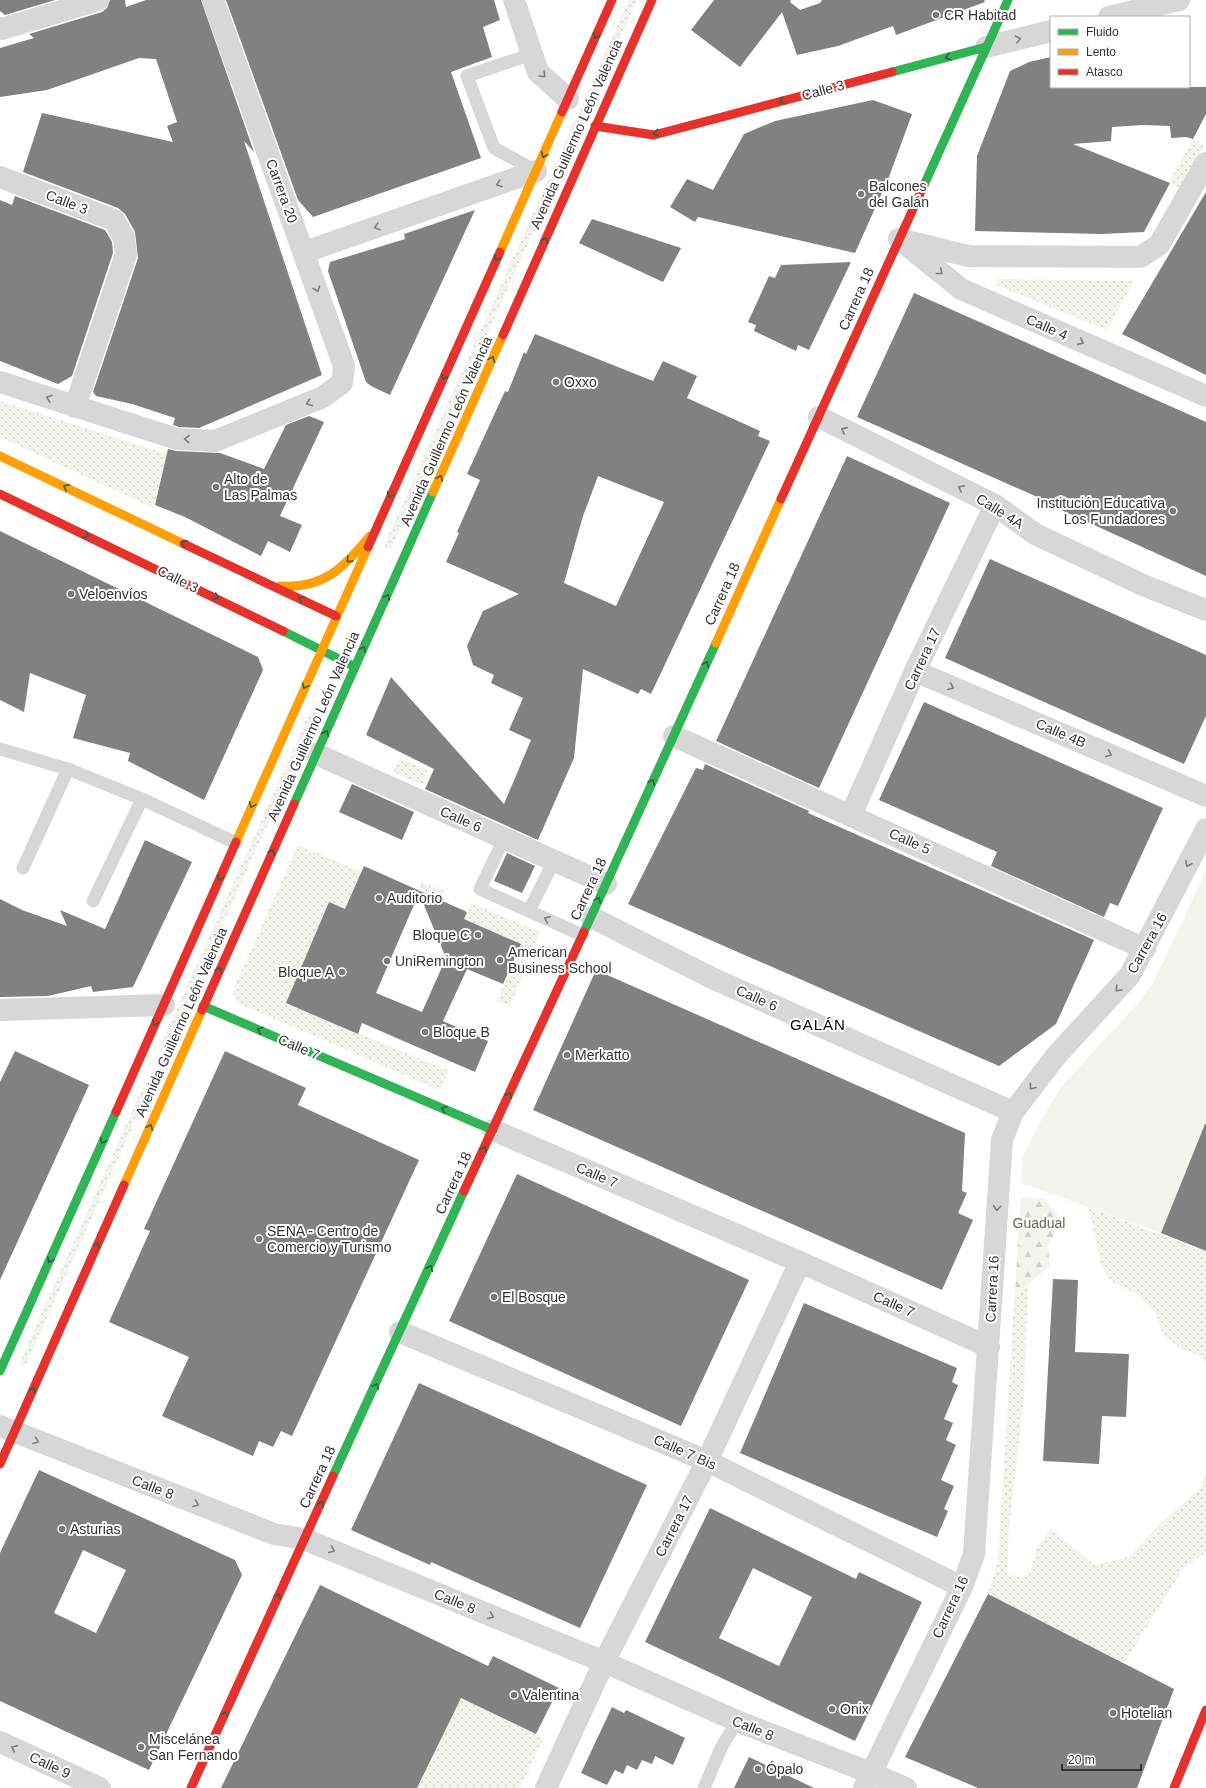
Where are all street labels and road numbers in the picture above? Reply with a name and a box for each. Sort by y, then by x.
street label: Avenida Guillermo León Valencia [527,37,625,231]
street label: Calle 3 [800,77,846,103]
street label: Carrera 20 [263,157,301,225]
street label: Calle 3 [44,187,90,217]
street label: Carrera 18 [835,265,877,333]
street label: Calle 4 [1024,311,1070,343]
street label: Avenida Guillermo León Valencia [397,334,495,528]
street label: Calle 4A [973,490,1027,532]
street label: Carrera 18 [701,560,743,628]
street label: Calle 3 [155,562,201,596]
street label: Carrera 17 [901,625,943,693]
street label: Avenida Guillermo León Valencia [264,629,362,823]
street label: Calle 4B [1034,715,1088,751]
street label: Calle 6 [438,803,484,835]
street label: Calle 5 [887,825,933,857]
street label: Carrera 18 [567,855,609,923]
street label: Carrera 16 [1124,910,1170,976]
street label: Avenida Guillermo León Valencia [132,925,230,1119]
street label: Calle 6 [734,982,780,1014]
street label: Calle 7 [276,1031,322,1063]
street label: Carrera 18 [432,1149,474,1217]
street label: Calle 7 [574,1159,620,1191]
street label: Carrera 16 [982,1255,1002,1323]
street label: Calle 7 [871,1288,917,1320]
street label: Calle 7 Bis [651,1431,719,1473]
street label: Carrera 18 [296,1443,338,1511]
street label: Calle 8 [130,1472,176,1502]
street label: Carrera 17 [652,1492,696,1559]
street label: Carrera 16 [929,1573,971,1641]
street label: Calle 8 [432,1585,478,1617]
street label: Calle 8 [730,1712,776,1744]
street label: Calle 9 [27,1749,73,1782]

